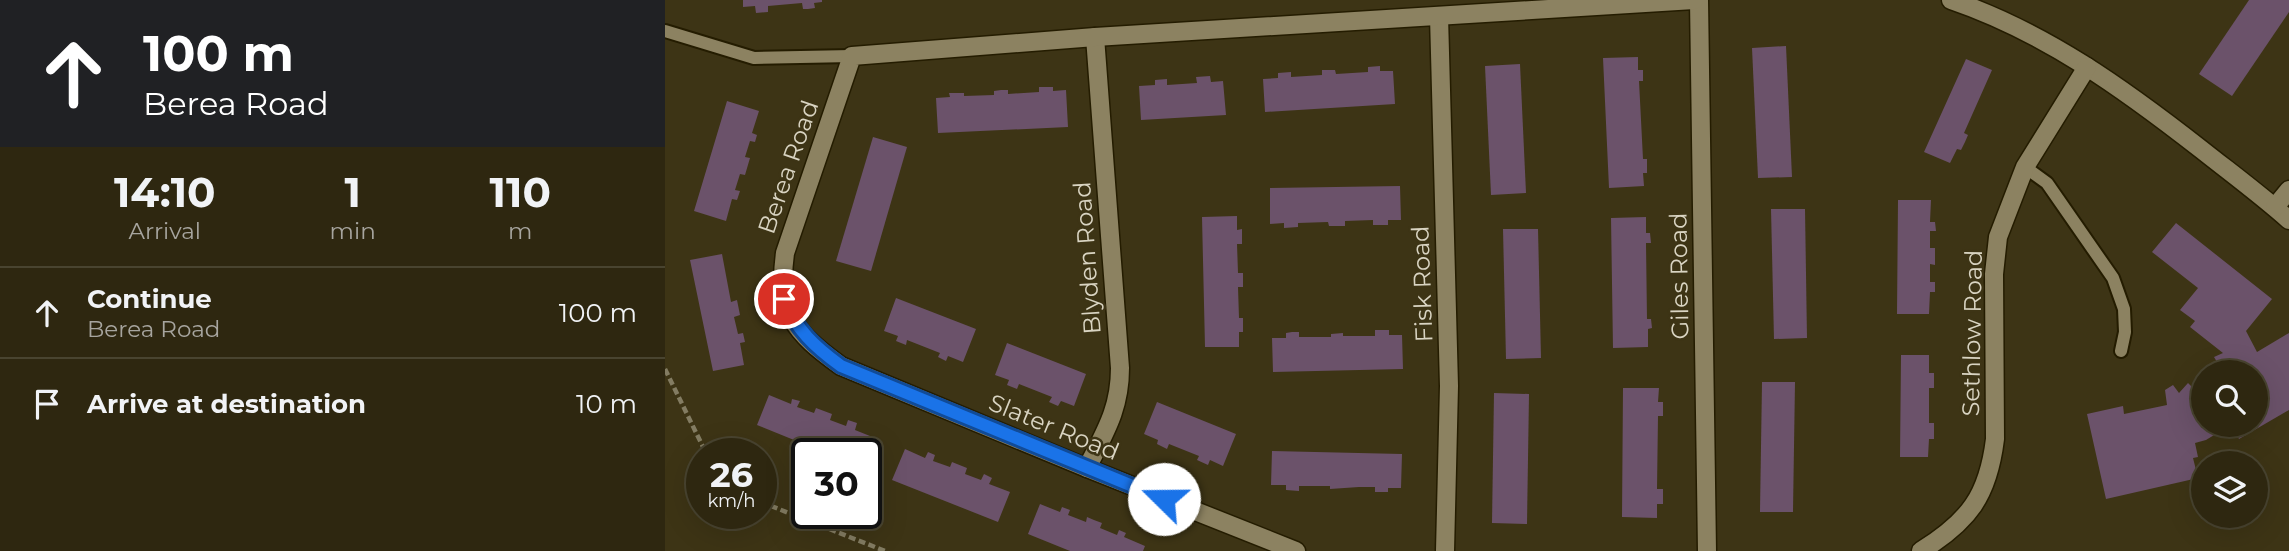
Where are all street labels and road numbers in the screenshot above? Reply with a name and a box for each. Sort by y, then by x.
street label: Berea Road [752,96,824,238]
street label: Blyden Road [1067,181,1107,335]
street label: Giles Road [1663,212,1695,340]
street label: Fisk Road [1405,225,1439,343]
street label: Sethlow Road [1956,250,1988,416]
street label: Slater Road [985,388,1123,466]

